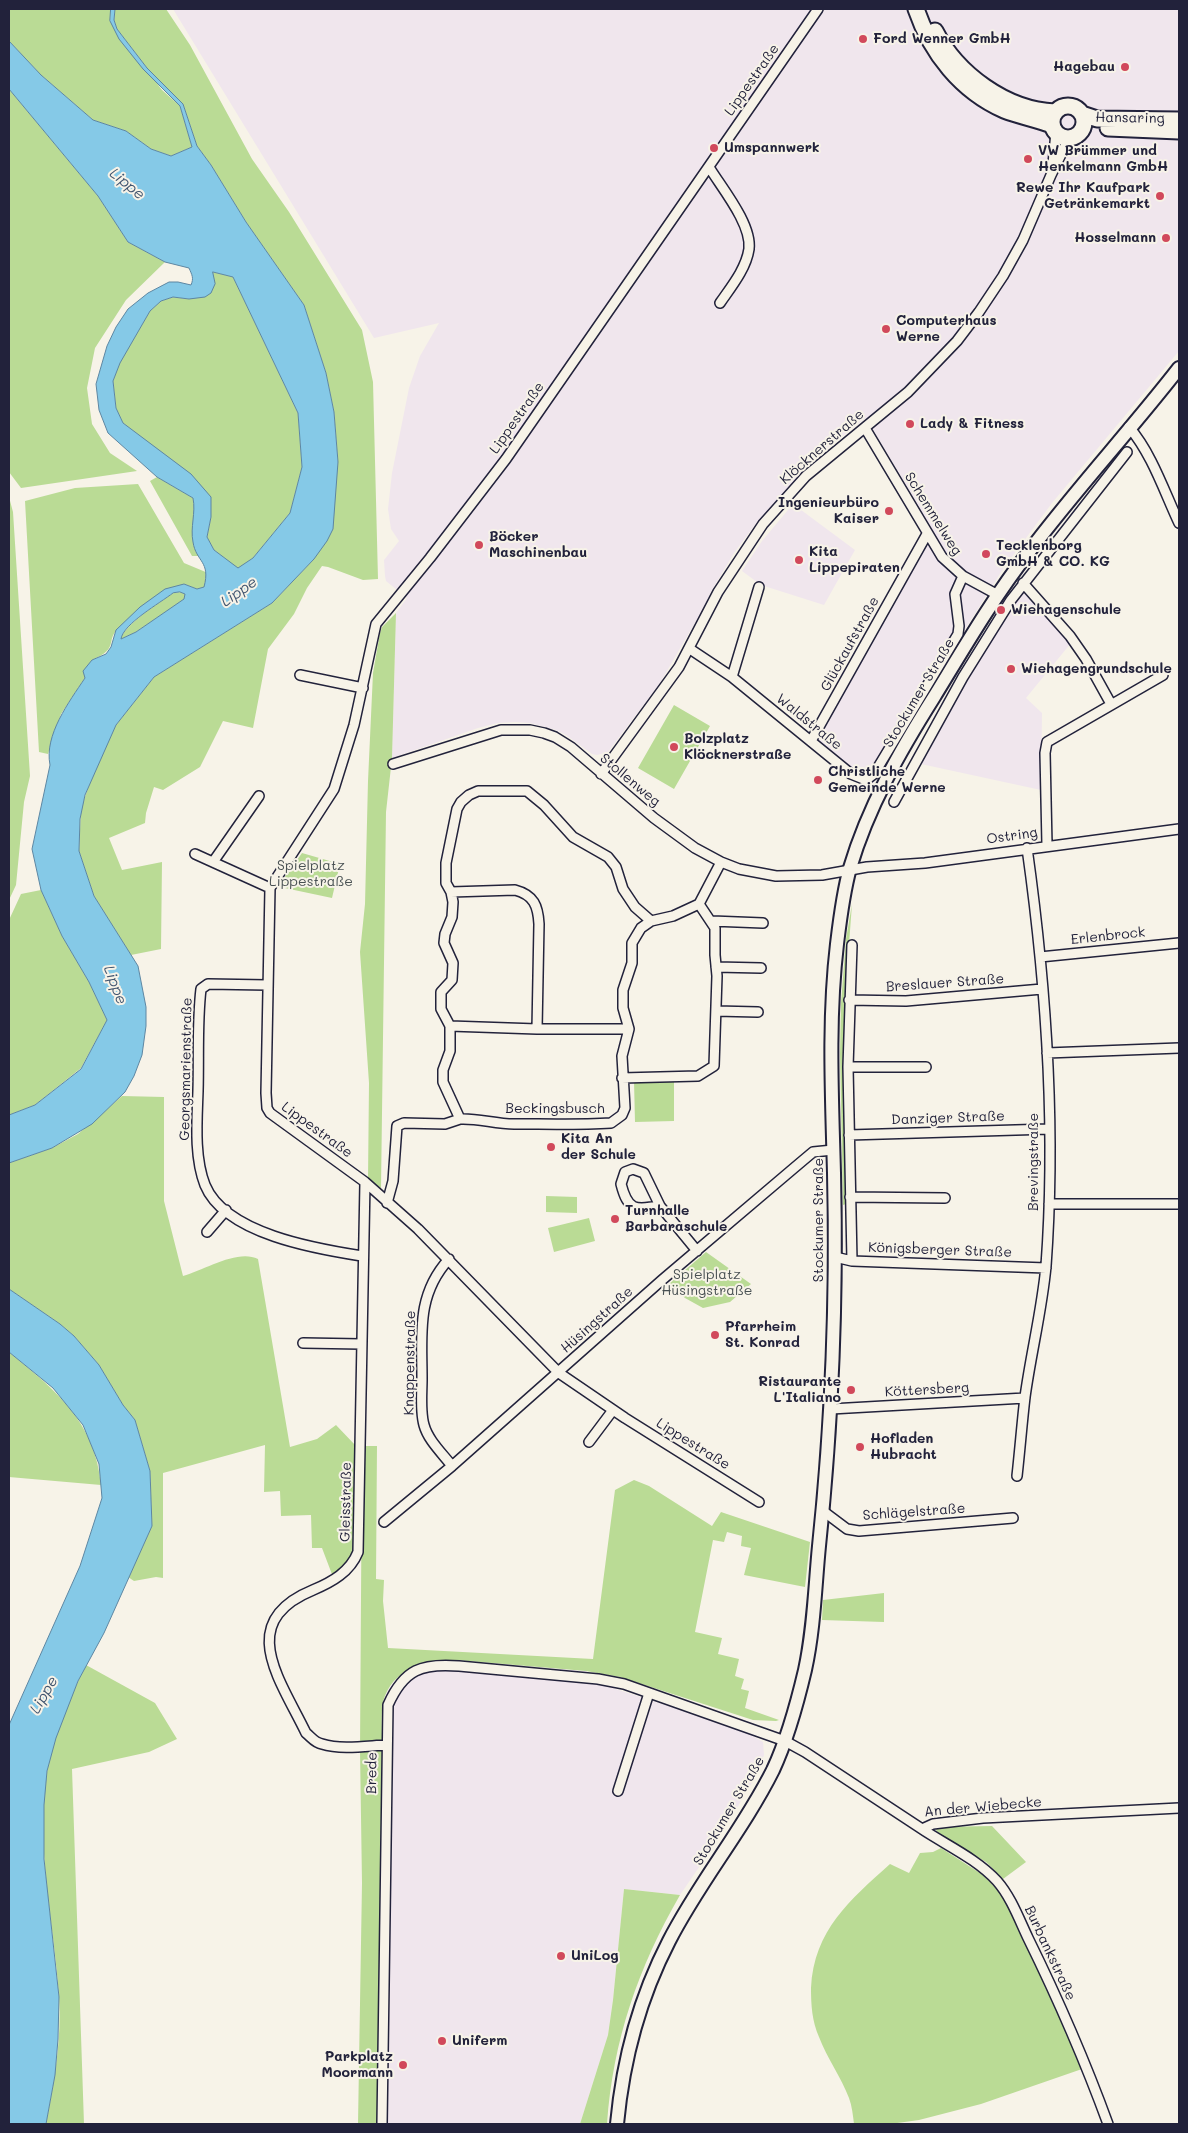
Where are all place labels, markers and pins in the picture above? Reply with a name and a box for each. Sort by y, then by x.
place label: Ford Wenner GmbH [873,31,1011,47]
marker: Ford Wenner GmbH [857,33,869,45]
place label: Hagebau [1053,59,1115,75]
marker: Hagebau [1119,61,1131,73]
place label: Umspannwerk [724,140,819,156]
marker: Umspannwerk [708,142,720,154]
place label: VW Brümmer und Henkelmann GmbH [1038,143,1168,176]
marker: VW Brümmer und Henkelmann GmbH [1022,153,1034,165]
place label: Rewe Ihr Kaufpark Getränkemarkt [1016,180,1150,212]
marker: Rewe Ihr Kaufpark Getränkemarkt [1154,190,1166,202]
place label: Hosselmann [1074,230,1156,246]
marker: Hosselmann [1160,232,1172,244]
place label: Computerhaus Werne [896,313,997,346]
marker: Computerhaus Werne [880,323,892,335]
place label: Lady & Fitness [920,416,1024,432]
marker: Lady & Fitness [904,418,916,430]
place label: Ingenieurbüro Kaiser [778,495,879,528]
marker: Ingenieurbüro Kaiser [883,505,895,517]
place label: Böcker Maschinenbau [489,529,587,562]
place label: Tecklenborg GmbH & CO. KG [996,538,1110,570]
marker: Böcker Maschinenbau [473,539,485,551]
place label: Kita Lippepiraten [809,544,900,576]
marker: Tecklenborg GmbH & CO. KG [980,548,992,560]
marker: Kita Lippepiraten [793,554,805,566]
place label: Wiehagenschule [1011,602,1121,618]
marker: Wiehagenschule [995,604,1007,616]
place label: Wiehagengrundschule [1021,661,1172,677]
marker: Wiehagengrundschule [1005,663,1017,675]
place label: Bolzplatz Klöcknerstraße [684,731,791,764]
marker: Bolzplatz Klöcknerstraße [668,741,680,753]
place label: Christliche Gemeinde Werne [828,764,946,796]
marker: Christliche Gemeinde Werne [812,774,824,786]
place label: Kita An der Schule [561,1131,636,1164]
marker: Kita An der Schule [545,1141,557,1153]
place label: Turnhalle Barbaraschule [625,1203,727,1236]
marker: Turnhalle Barbaraschule [609,1213,621,1225]
place label: Pfarrheim St. Konrad [725,1319,800,1351]
marker: Pfarrheim St. Konrad [709,1329,721,1341]
place label: Ristaurante L'Italiano [758,1374,841,1406]
marker: Ristaurante L'Italiano [845,1384,857,1396]
place label: Hofladen Hubracht [870,1431,937,1464]
marker: Hofladen Hubracht [854,1441,866,1453]
place label: UniLog [571,1948,619,1964]
marker: UniLog [555,1950,567,1962]
place label: Uniferm [452,2033,507,2049]
marker: Uniferm [436,2035,448,2047]
place label: Parkplatz Moormann [322,2049,393,2082]
marker: Parkplatz Moormann [397,2059,409,2071]

